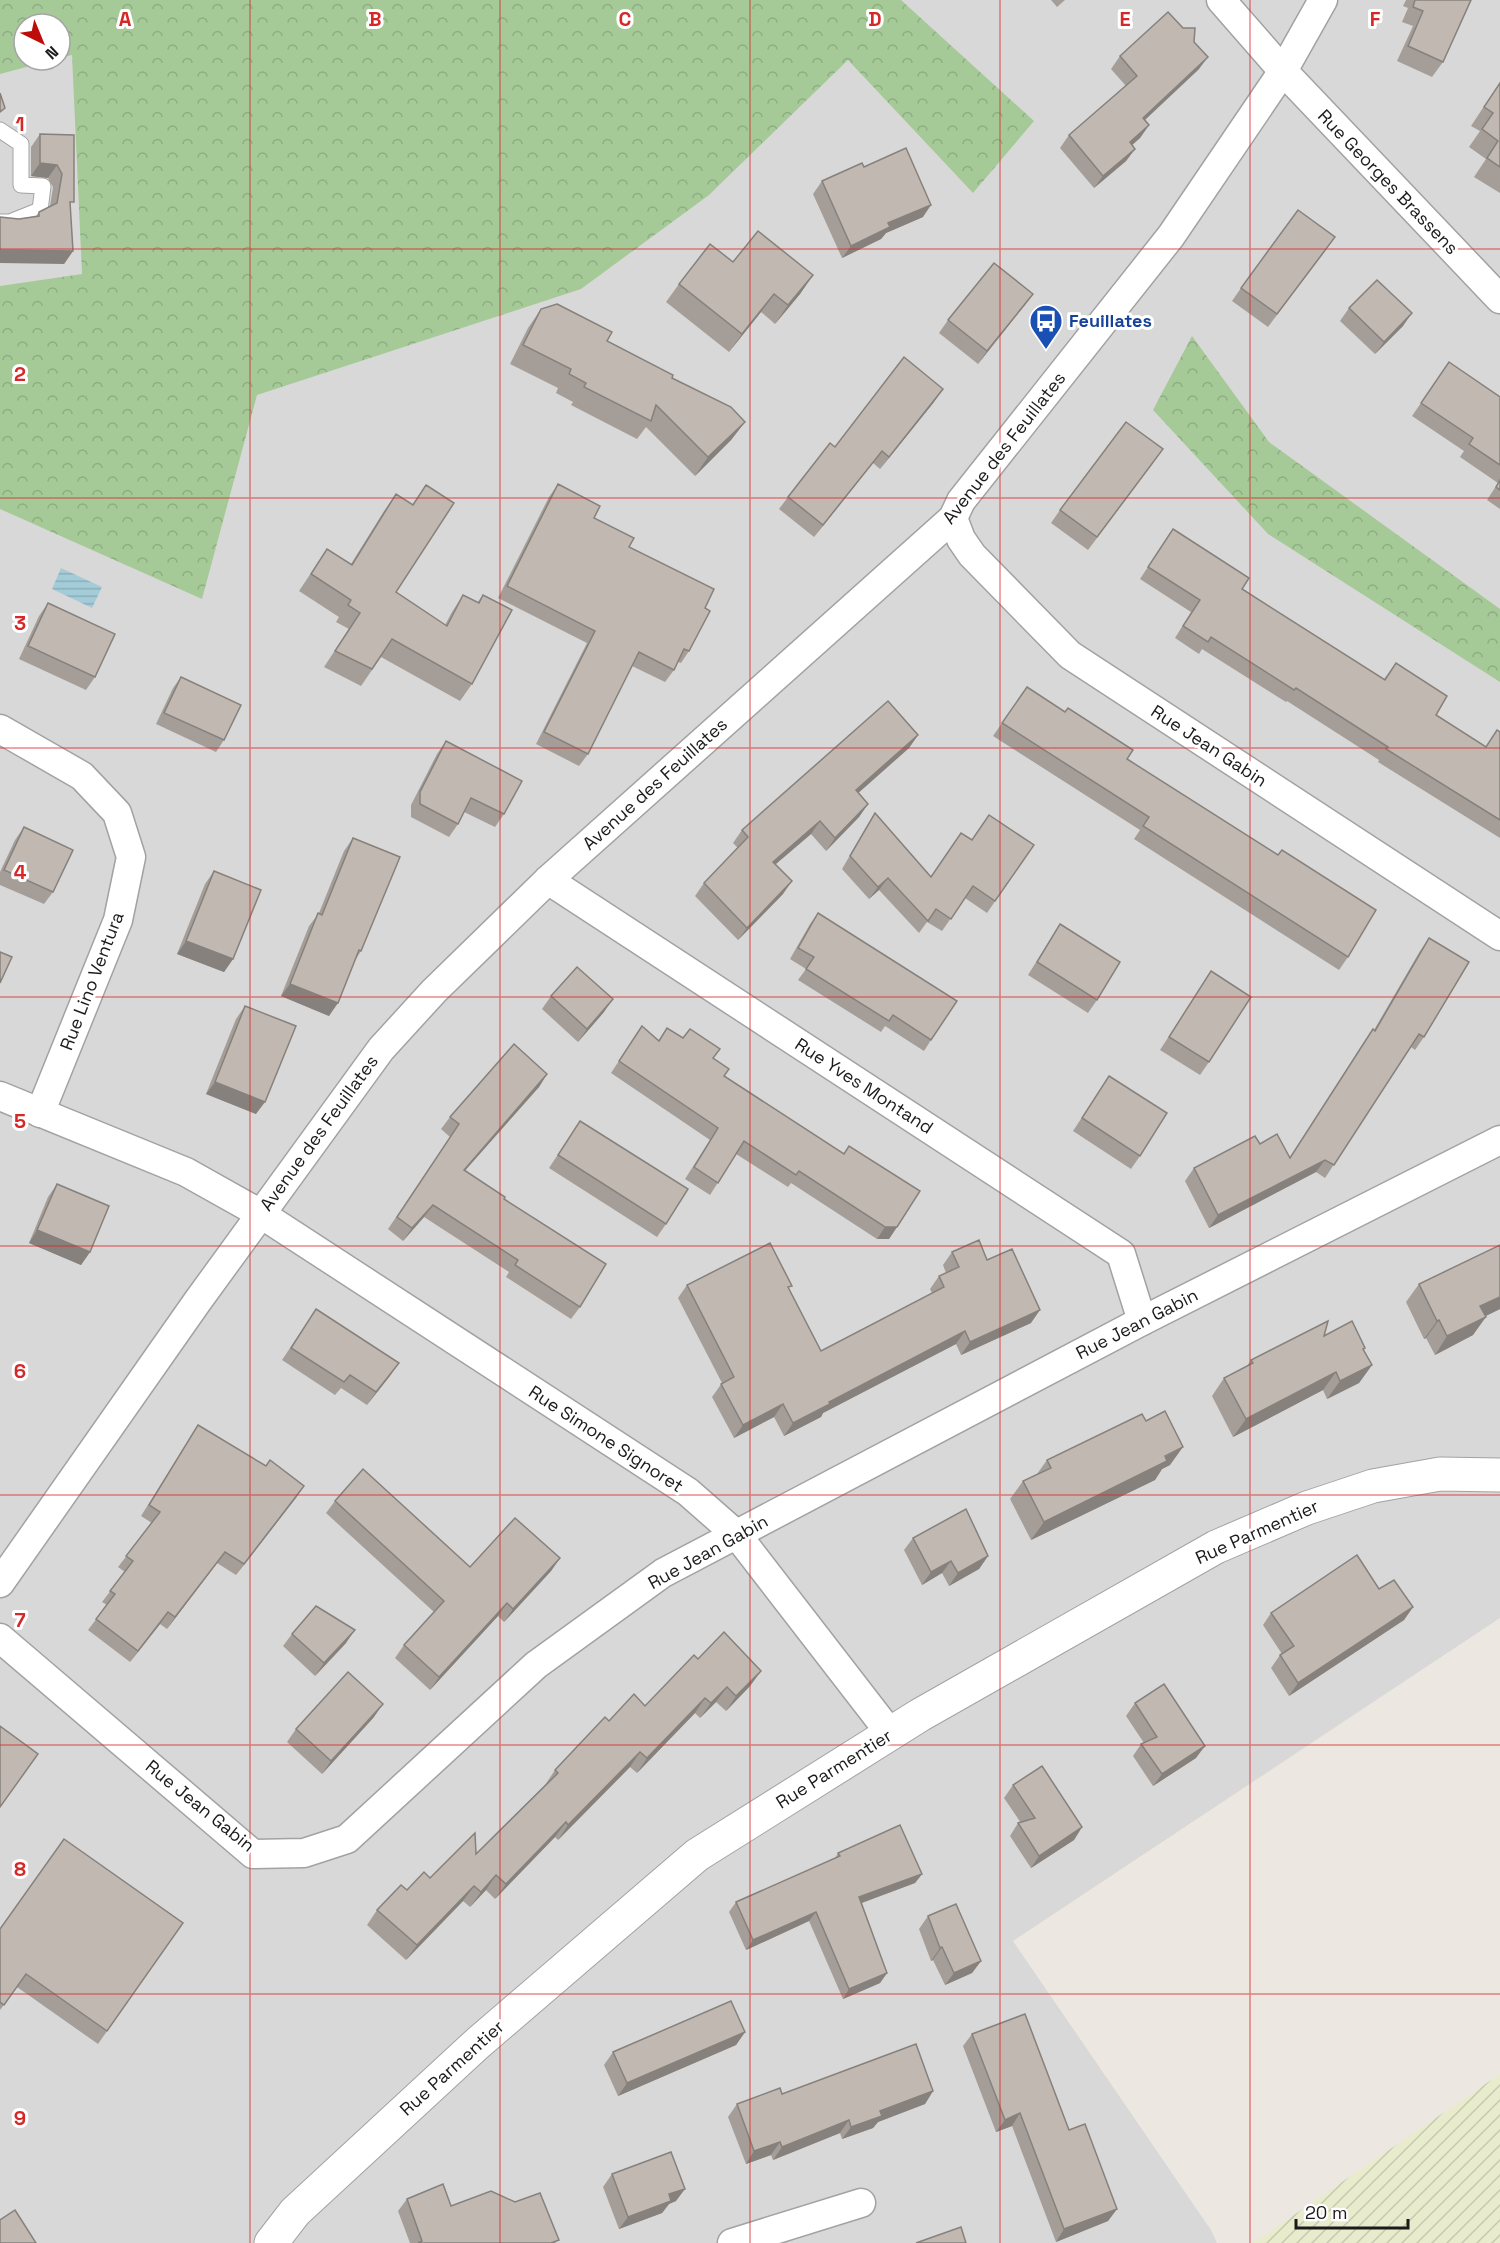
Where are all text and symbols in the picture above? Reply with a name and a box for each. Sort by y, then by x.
text: A [119,6,132,32]
text: B [368,6,382,32]
text: C [619,6,632,32]
text: D [868,6,882,32]
text: E [1119,6,1131,32]
text: F [1370,6,1381,32]
north arrow [12,12,72,72]
text: N [41,41,63,64]
street label: Rue Georges Brassens [1313,104,1464,259]
text: 1 [15,111,25,137]
bus stop icon: Feuillates [1028,303,1064,350]
place label: Feuillates [1069,309,1152,332]
text: 2 [14,361,26,387]
street label: Avenue des Feuillates [937,367,1070,528]
text: 3 [14,610,26,636]
street label: Rue Jean Gabin [1147,699,1272,792]
street label: Avenue des Feuillates [578,713,732,855]
text: 4 [14,859,27,885]
street label: Rue Lino Ventura [55,908,129,1053]
street label: Rue Yves Montand [791,1032,938,1139]
street label: Avenue des Feuillates [254,1050,383,1215]
text: 5 [14,1108,26,1134]
street label: Rue Jean Gabin [1072,1283,1202,1364]
text: 6 [14,1358,26,1384]
street label: Rue Simone Signoret [524,1380,688,1497]
street label: Rue Parmentier [1192,1494,1322,1569]
street label: Rue Jean Gabin [644,1509,772,1594]
text: 7 [14,1607,26,1633]
street label: Rue Parmentier [771,1724,896,1813]
street label: Rue Jean Gabin [141,1755,260,1857]
text: 8 [14,1856,26,1882]
street label: Rue Parmentier [395,2015,509,2120]
text: 9 [14,2105,26,2131]
scale bar [1296,2192,1408,2230]
text: 20 m [1305,2201,1348,2224]

